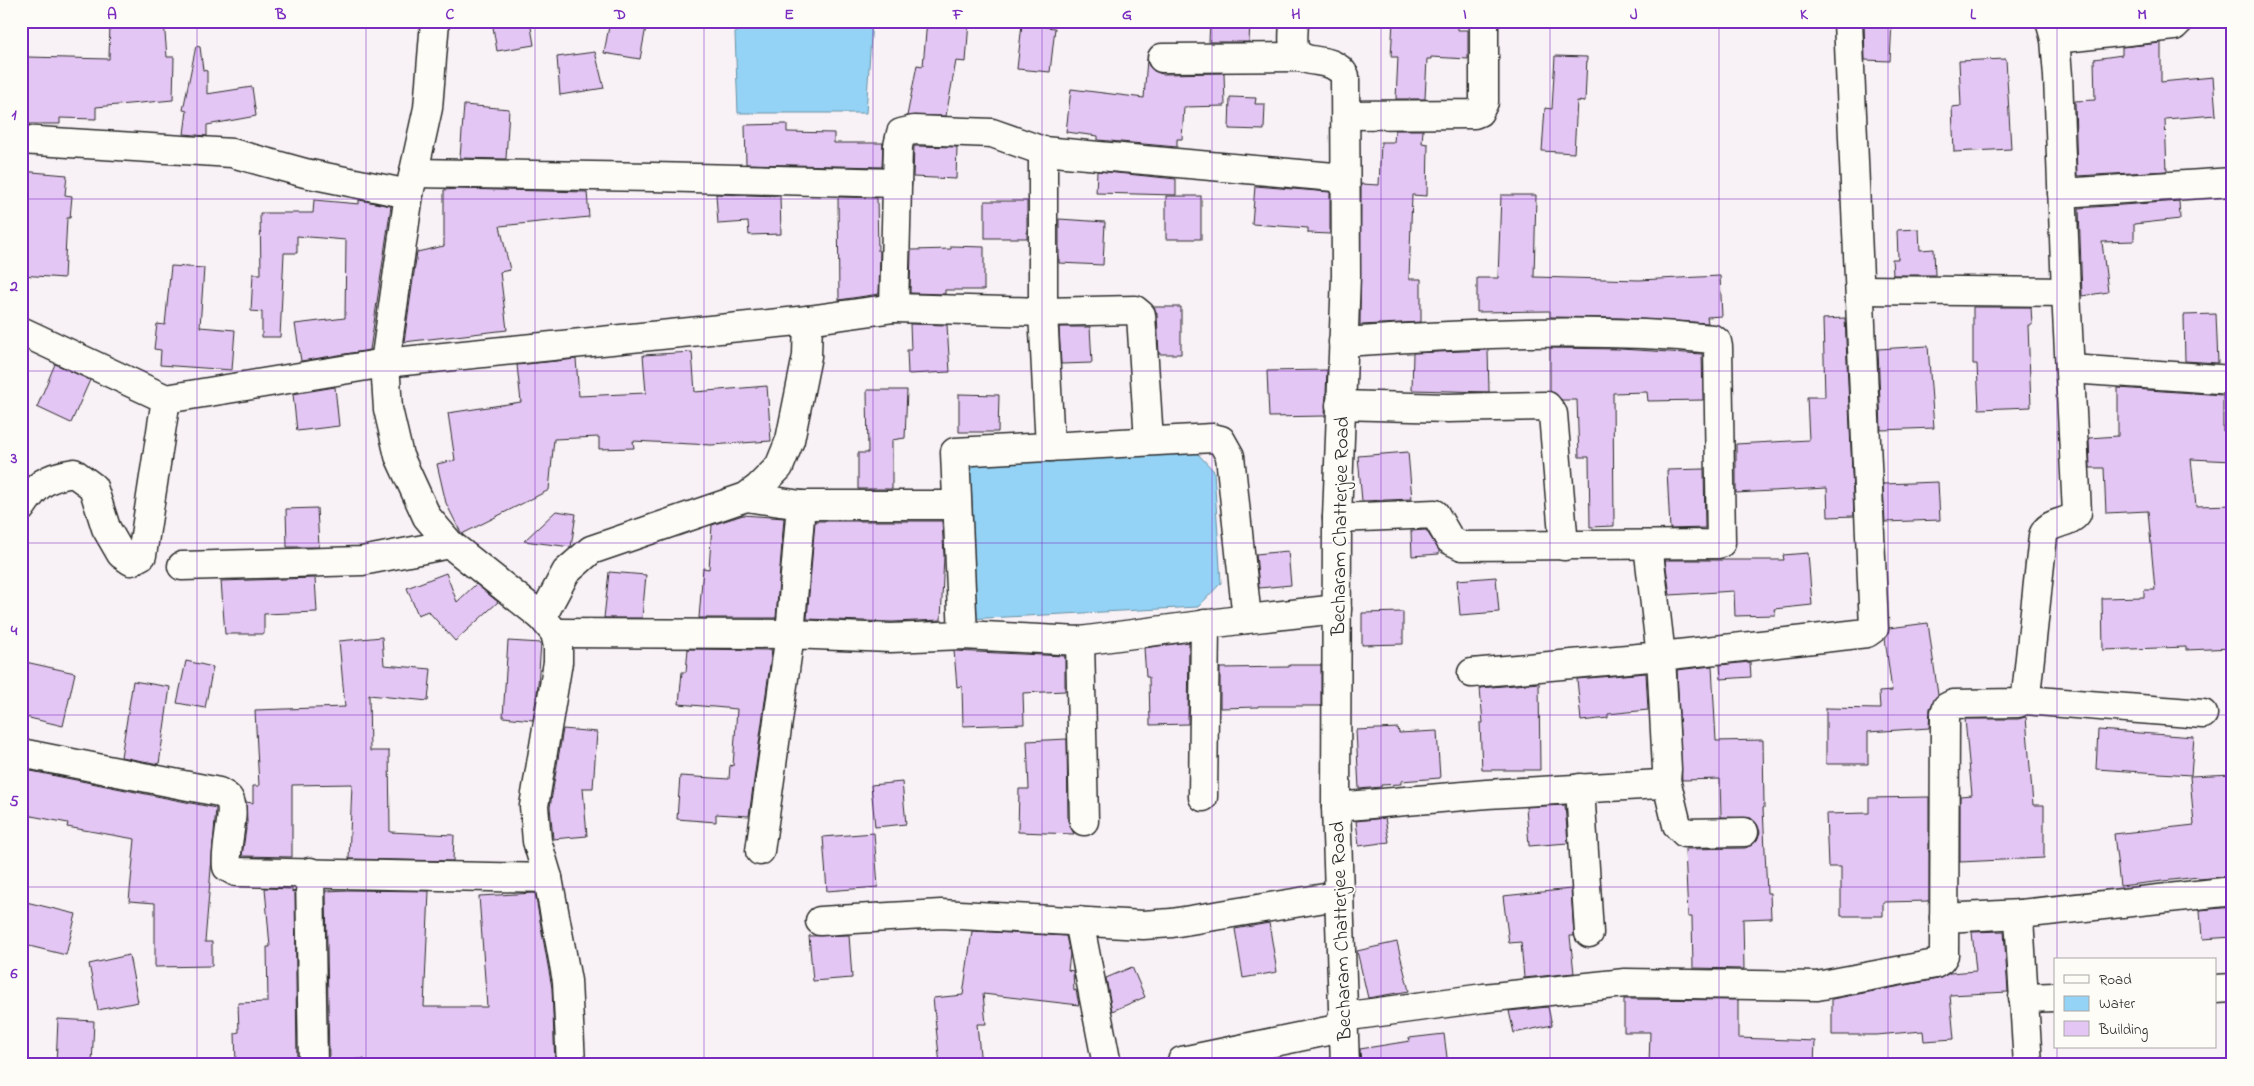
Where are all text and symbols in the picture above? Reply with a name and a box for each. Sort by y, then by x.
text: A [107,3,117,27]
text: B [275,3,287,27]
text: C [446,3,455,27]
text: D [613,3,626,27]
text: E [784,3,794,27]
text: F [952,3,964,27]
text: G [1122,3,1132,27]
text: H [1291,3,1301,27]
text: I [1463,3,1467,27]
text: J [1630,3,1638,27]
text: K [1800,3,1809,27]
text: L [1970,3,1977,27]
text: M [2137,3,2147,27]
text: 1 [11,103,17,127]
text: 2 [9,275,18,299]
street label: Becharam Chatterjee Road [1325,416,1358,637]
text: 3 [10,447,18,471]
text: 4 [10,619,18,643]
text: 5 [9,790,19,814]
street label: Becharam Chatterjee Road [1324,821,1361,1042]
legend [2054,958,2216,1048]
text: 6 [9,962,18,986]
text: Road [2099,969,2132,991]
text: Water [2099,993,2135,1015]
text: Building [2098,1019,2148,1042]

